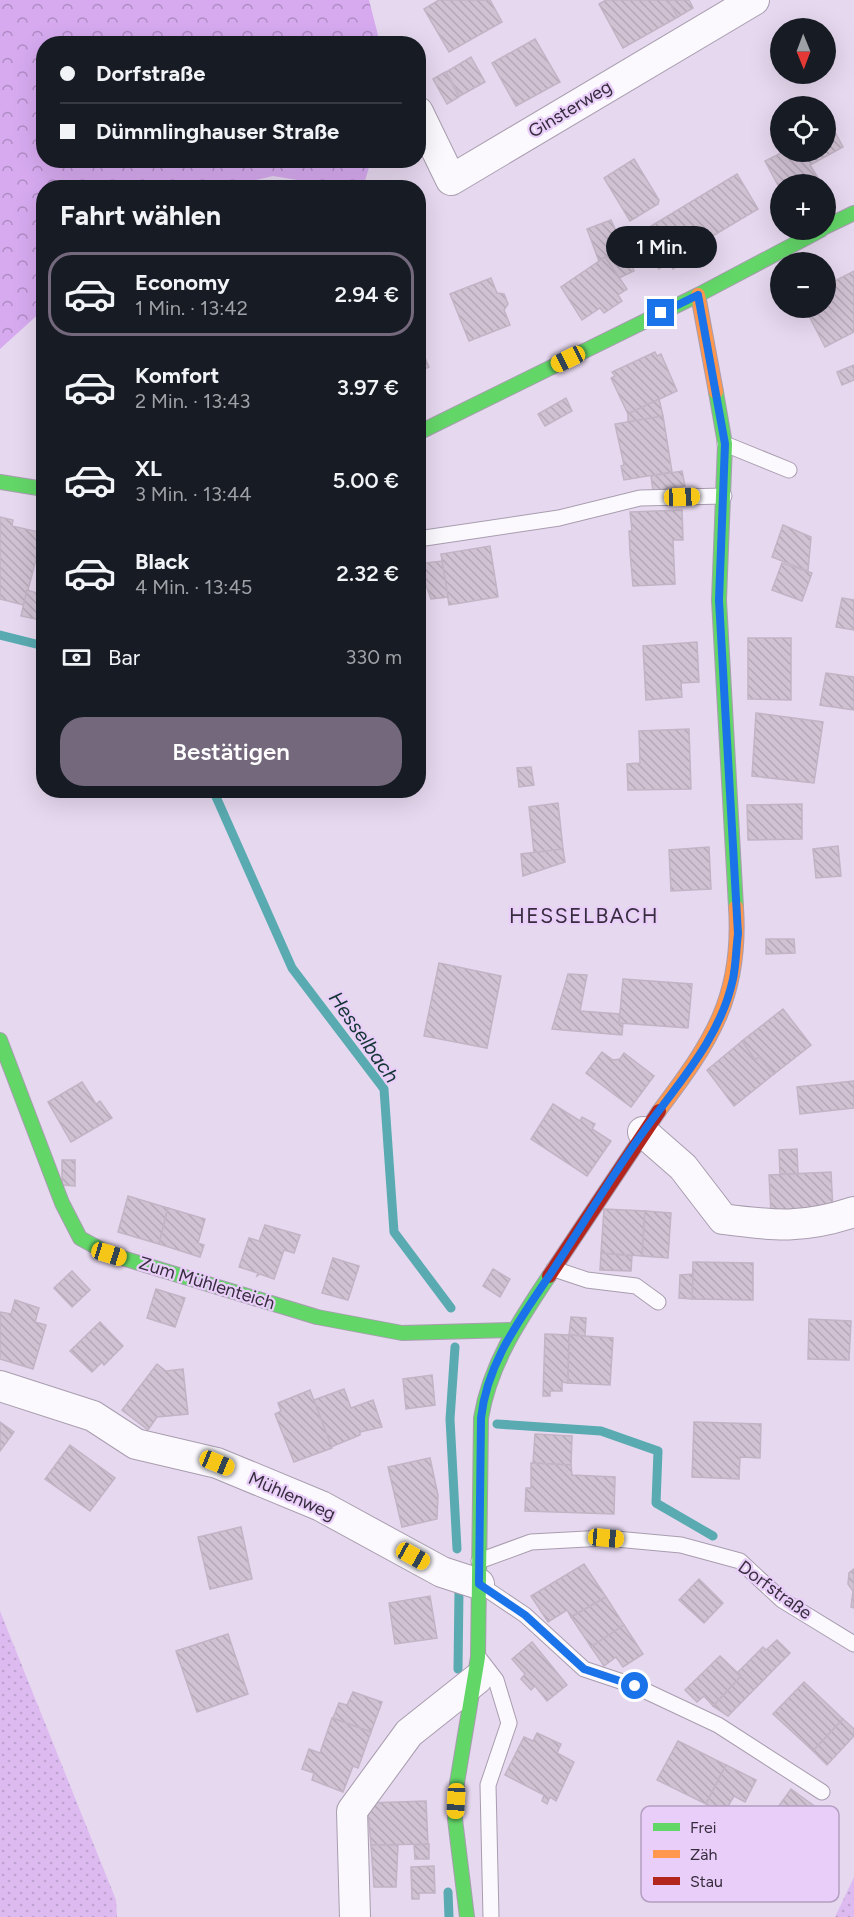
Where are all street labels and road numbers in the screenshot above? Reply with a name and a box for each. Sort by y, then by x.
street label: Ginsterweg [524,76,616,142]
street label: Zum Mühlenteich [136,1252,278,1314]
street label: Mühlenweg [245,1467,339,1525]
street label: Dorfstraße [734,1556,816,1624]

